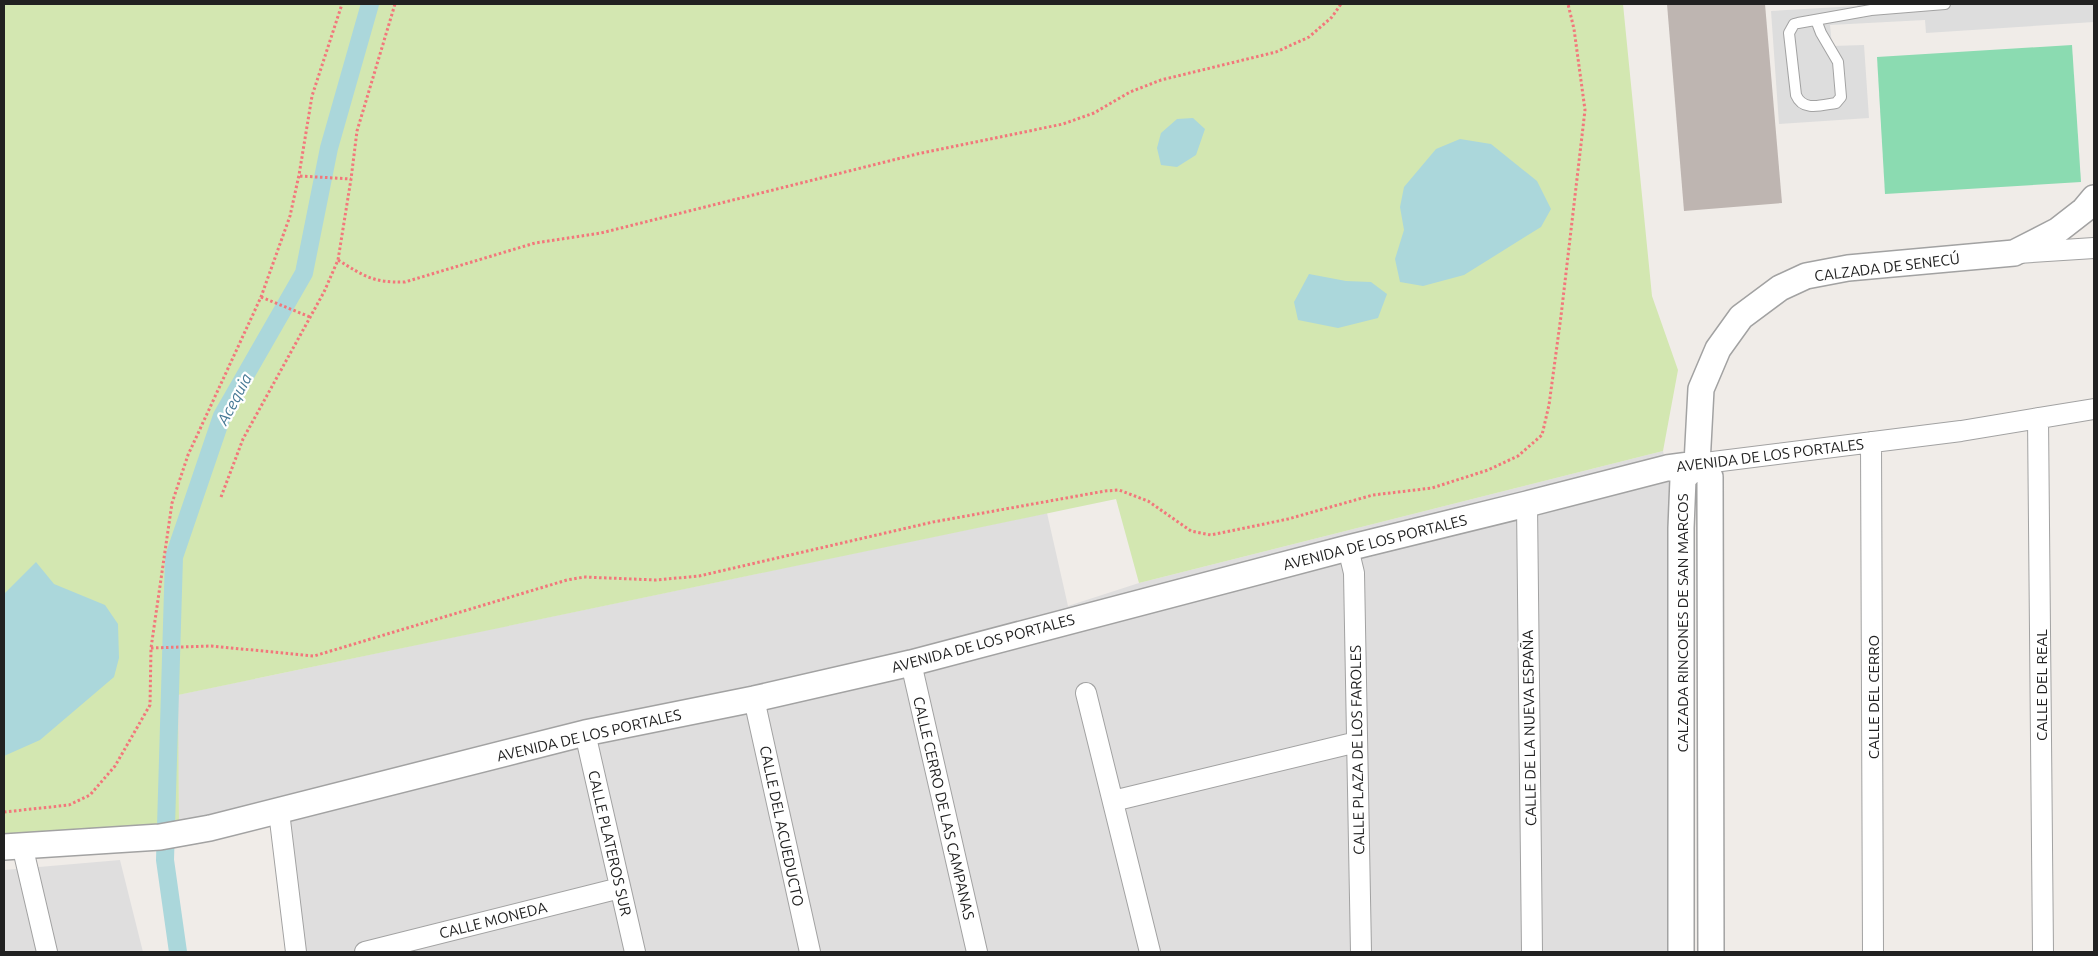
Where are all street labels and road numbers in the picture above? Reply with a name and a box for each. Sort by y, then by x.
street label: CALZADA DE SENECÚ [1813,250,1961,284]
street label: AVENIDA DE LOS PORTALES [1675,435,1865,475]
street label: CALZADA RINCONES DE SAN MARCOS [1674,493,1691,753]
street label: AVENIDA DE LOS PORTALES [1281,511,1469,573]
street label: AVENIDA DE LOS PORTALES [890,610,1076,676]
street label: CALLE DEL REAL [2033,629,2050,741]
street label: CALLE DE LA NUEVA ESPAÑA [1519,630,1539,826]
street label: CALLE DEL CERRO [1865,635,1882,759]
street label: CALLE PLAZA DE LOS FAROLES [1347,645,1367,855]
street label: CALLE CERRO DE LAS CAMPANAS [910,695,978,921]
street label: AVENIDA DE LOS PORTALES [495,705,683,765]
street label: CALLE DEL ACUEDUCTO [757,744,807,908]
street label: CALLE PLATEROS SUR [585,769,635,917]
street label: CALLE MONEDA [437,898,549,942]

